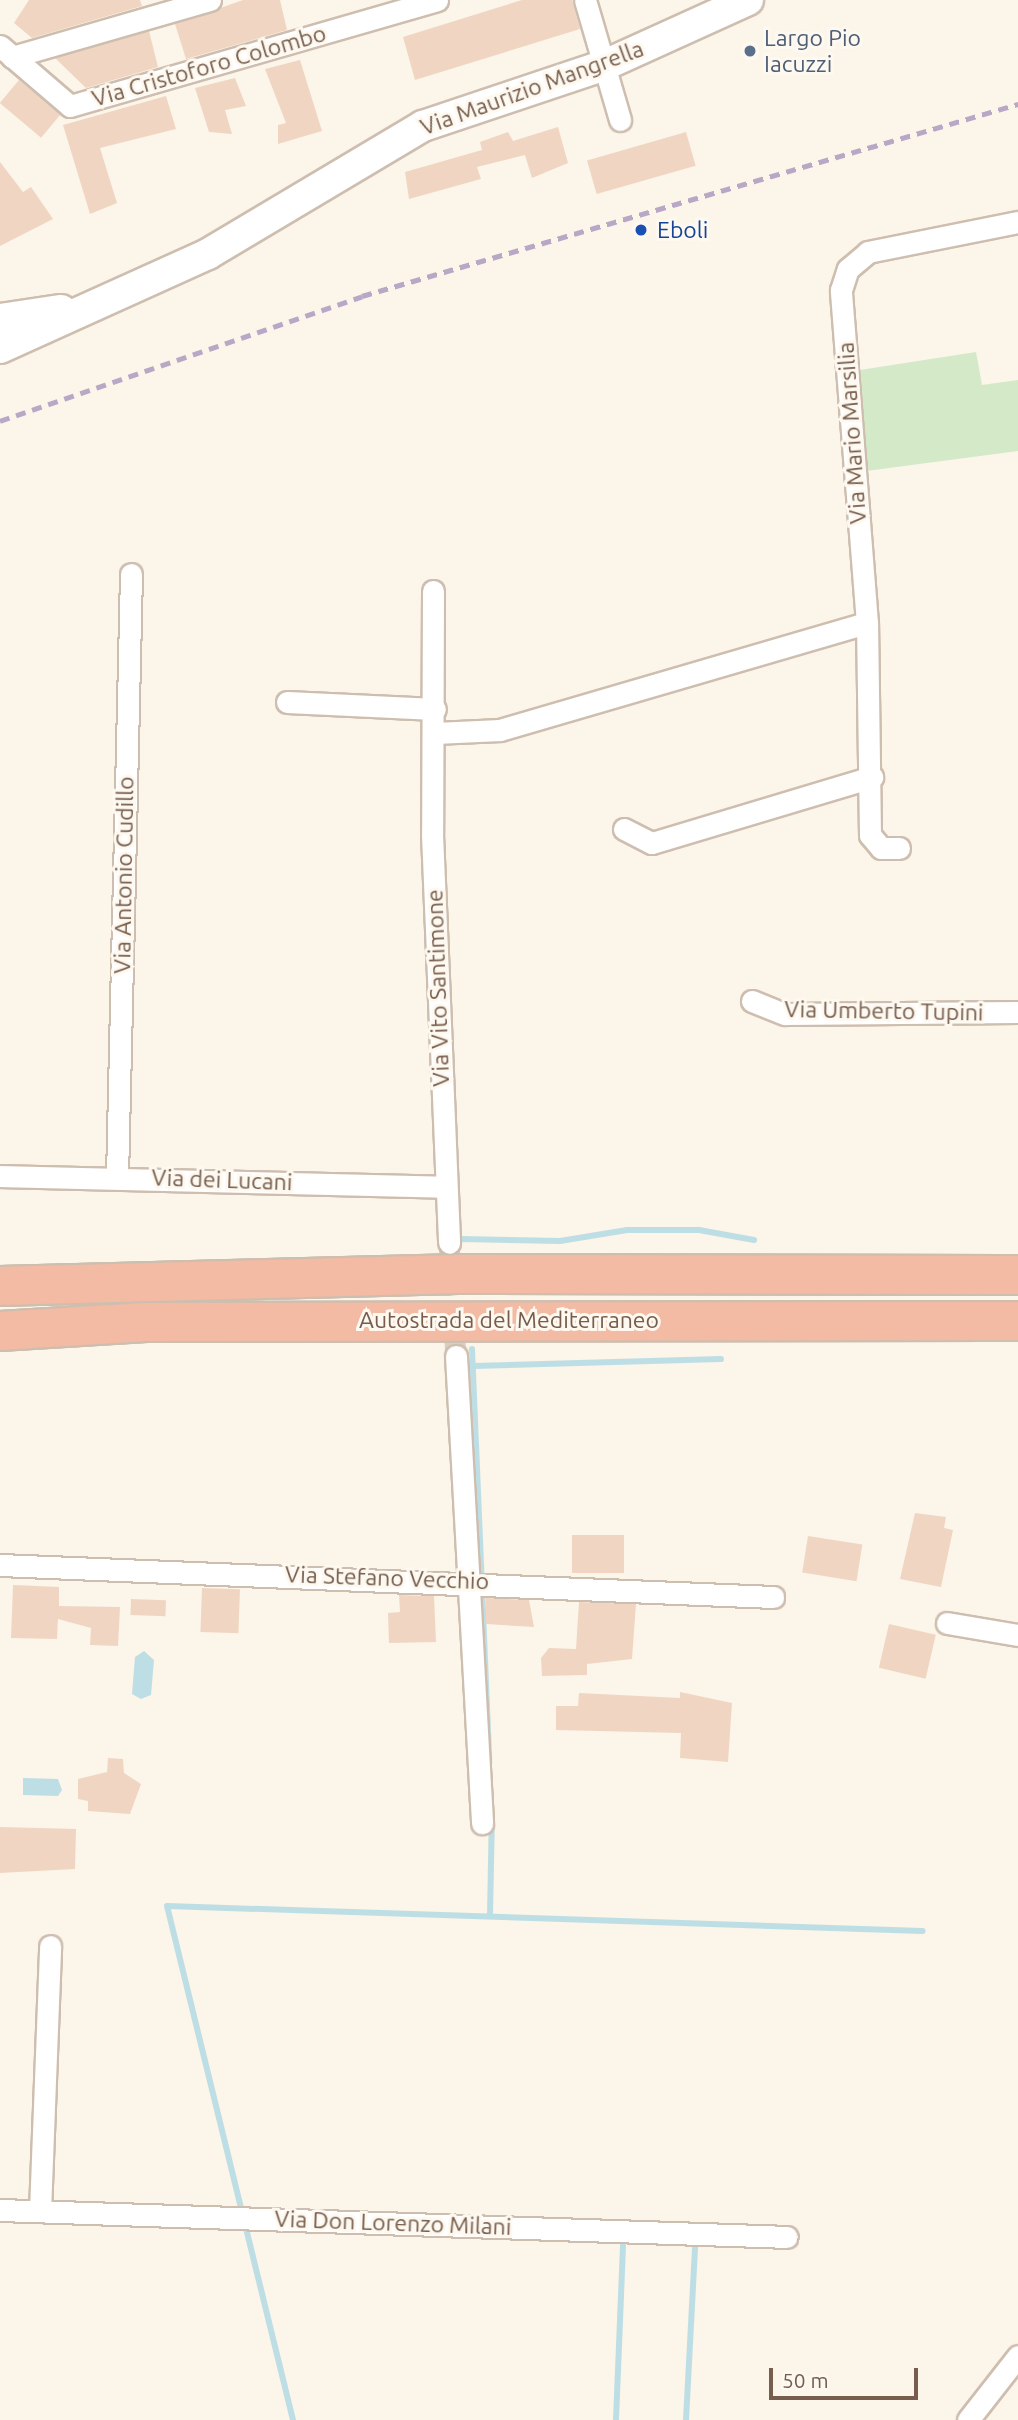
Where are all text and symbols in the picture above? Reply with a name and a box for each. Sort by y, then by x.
street label: Via Cristoforo Colombo [89,19,329,113]
place label: Largo Pio Iacuzzi [764,24,861,78]
street label: Via Maurizio Mangrella [417,35,647,141]
marker: Largo Pio Iacuzzi [742,43,758,59]
place label: Eboli [657,216,708,244]
marker: Eboli [631,220,651,240]
street label: Via Mario Marsilia [832,341,872,525]
street label: Via Antonio Cudillo [108,776,140,974]
street label: Via Vito Santimone [421,889,455,1087]
street label: Via Umberto Tupini [784,995,984,1027]
street label: Via dei Lucani [151,1164,293,1196]
street label: Autostrada del Mediterraneo [359,1306,659,1334]
street label: Via Stefano Vecchio [285,1561,489,1595]
street label: Via Don Lorenzo Milani [274,2205,512,2241]
scale bar [773,2354,922,2398]
text: 50 m [782,2368,829,2392]

